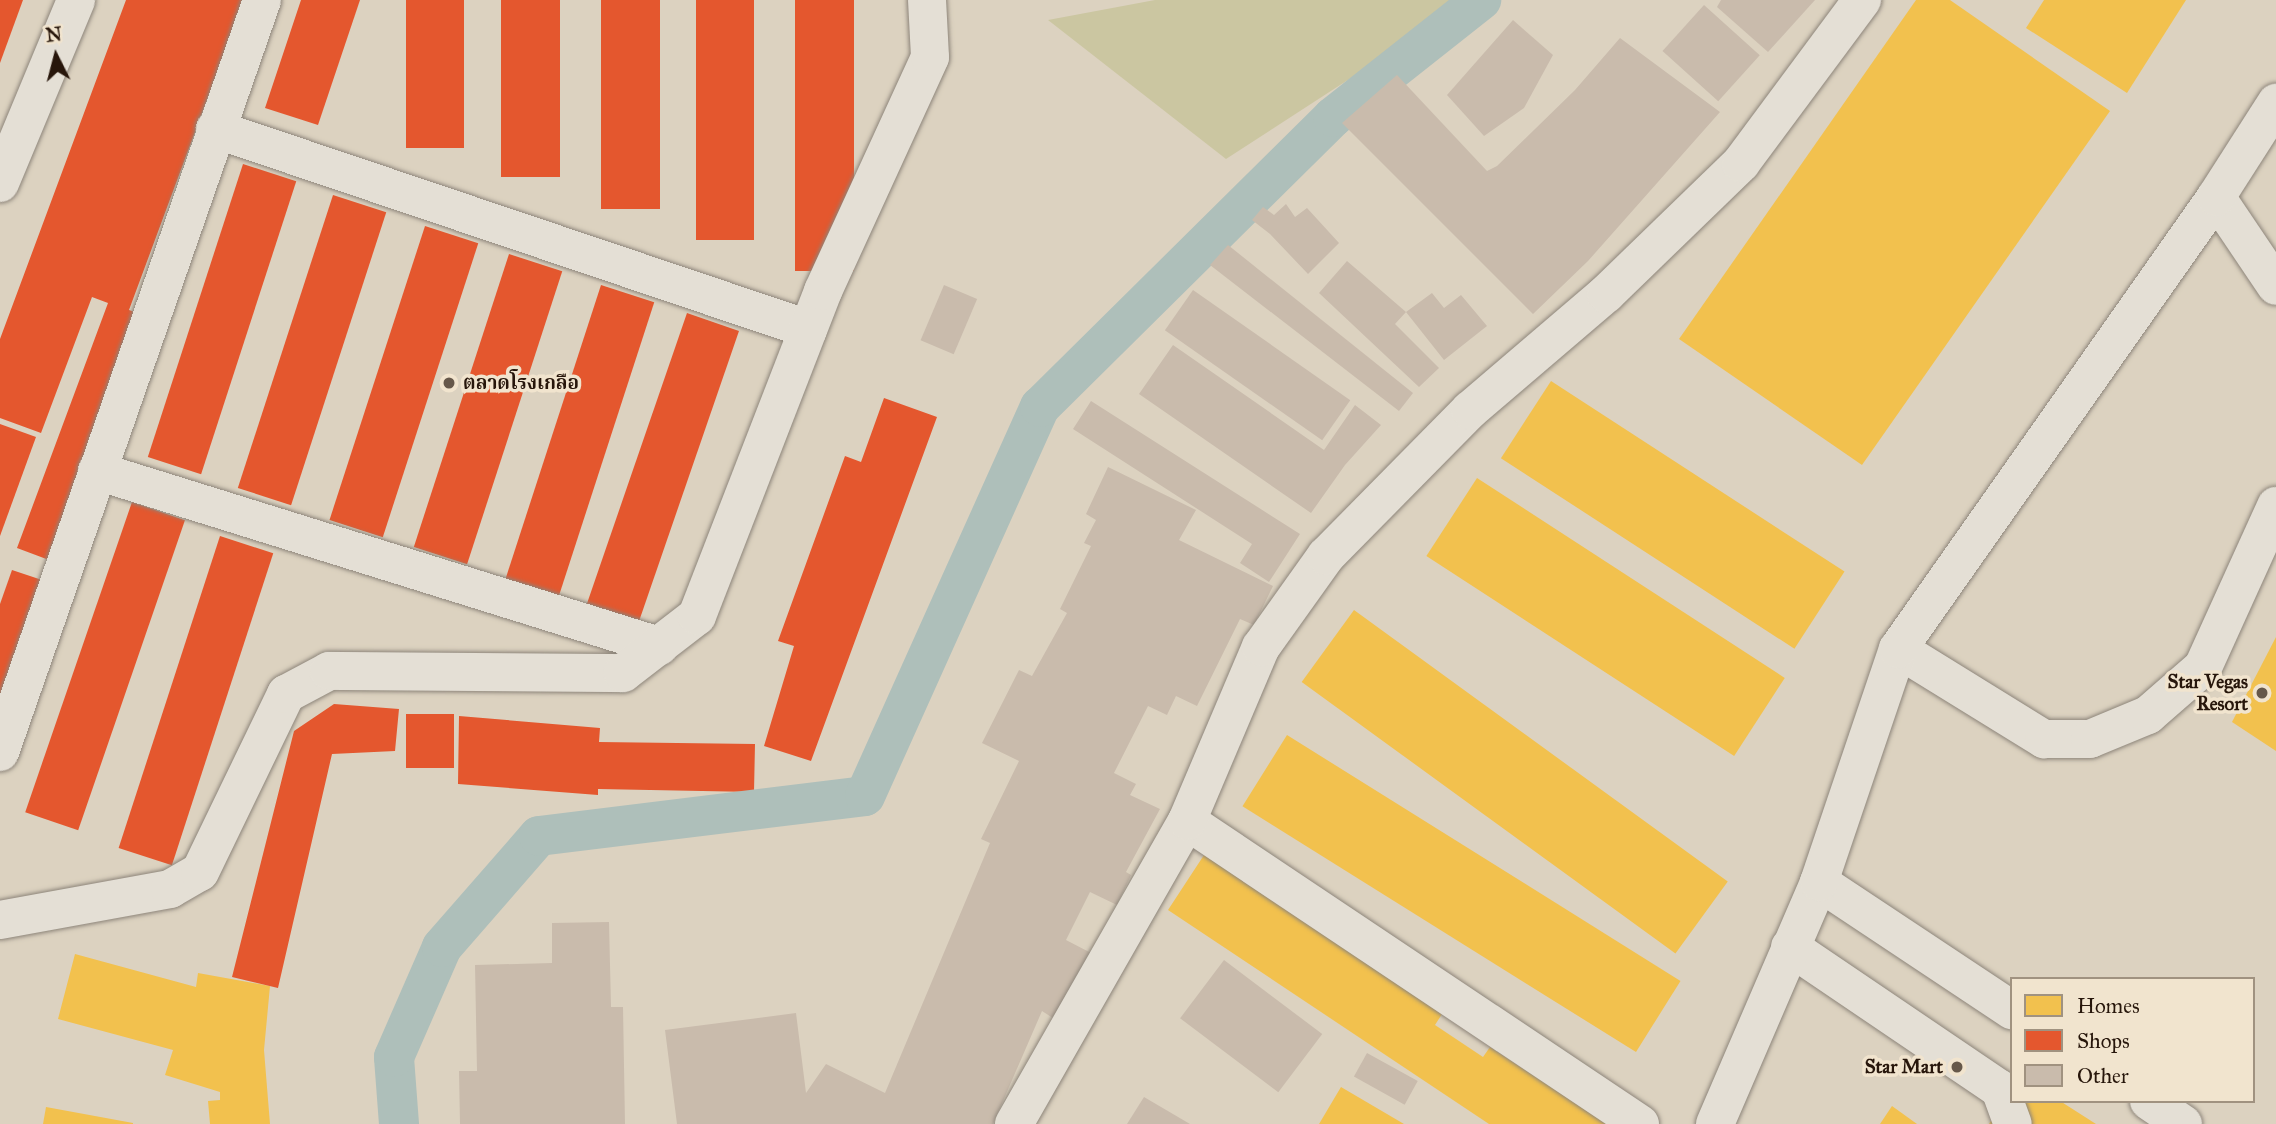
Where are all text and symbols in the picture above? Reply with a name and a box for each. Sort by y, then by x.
north arrow [21,21,91,91]
text: N [45,22,63,47]
place label: ตลาดโรงเกลือ [463,372,579,394]
marker: ตลาดโรงเกลือ [441,375,457,391]
place label: Star Vegas Resort [2168,671,2248,715]
marker: Star Vegas Resort [2254,685,2270,701]
legend [2010,977,2255,1103]
text: Homes [2077,993,2140,1019]
text: Shops [2077,1028,2130,1054]
place label: Star Mart [1865,1056,1943,1078]
marker: Star Mart [1949,1059,1965,1075]
text: Other [2077,1063,2129,1089]

